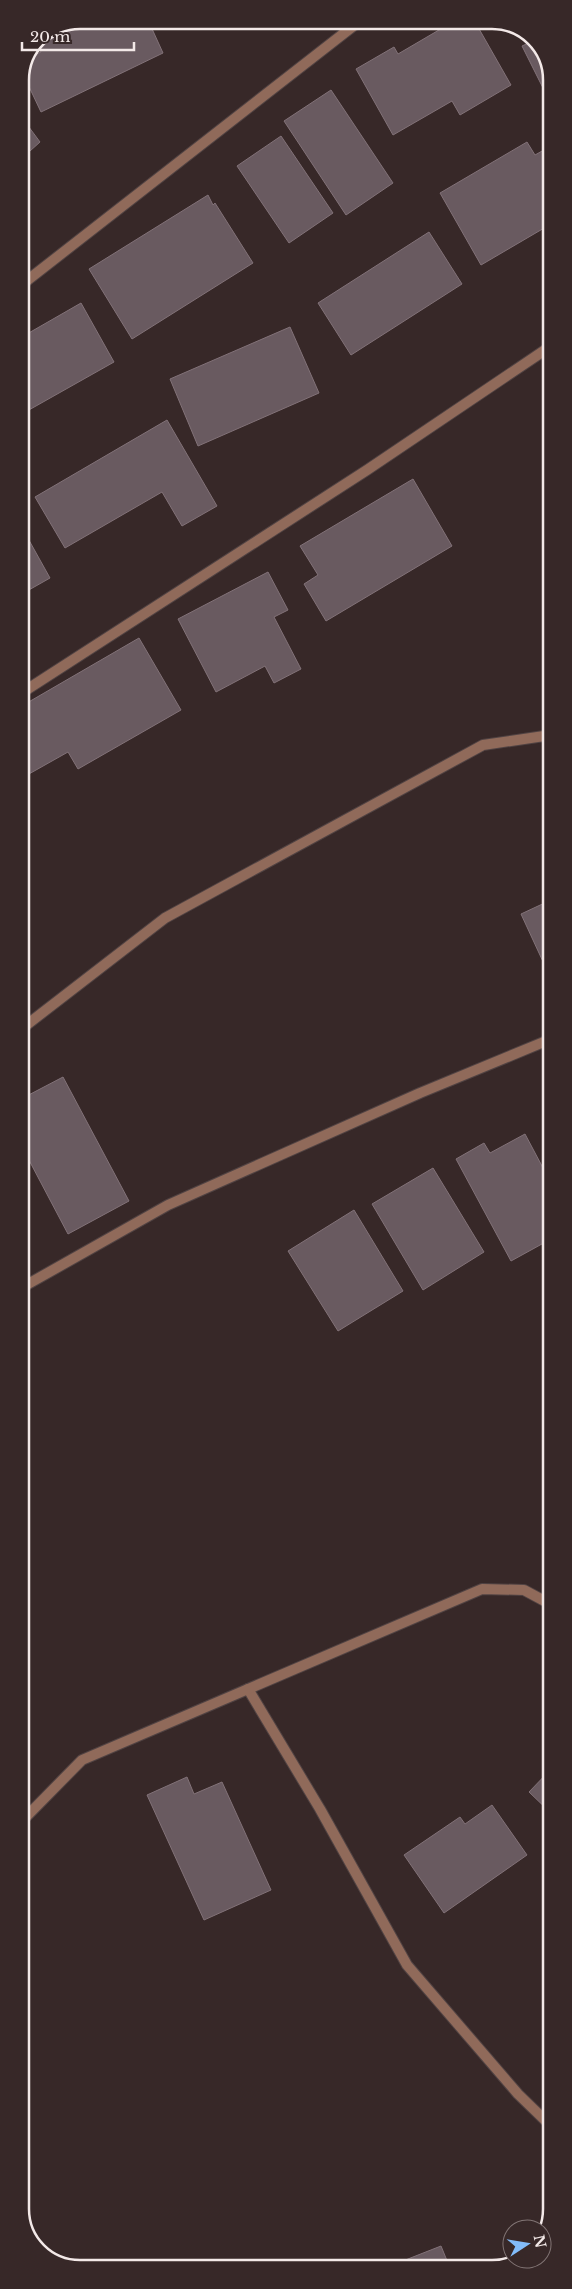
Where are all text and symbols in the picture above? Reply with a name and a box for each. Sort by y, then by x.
scale bar [22,20,135,52]
text: 20 m [30,27,70,46]
north arrow [502,2219,552,2269]
text: N [530,2233,550,2250]

